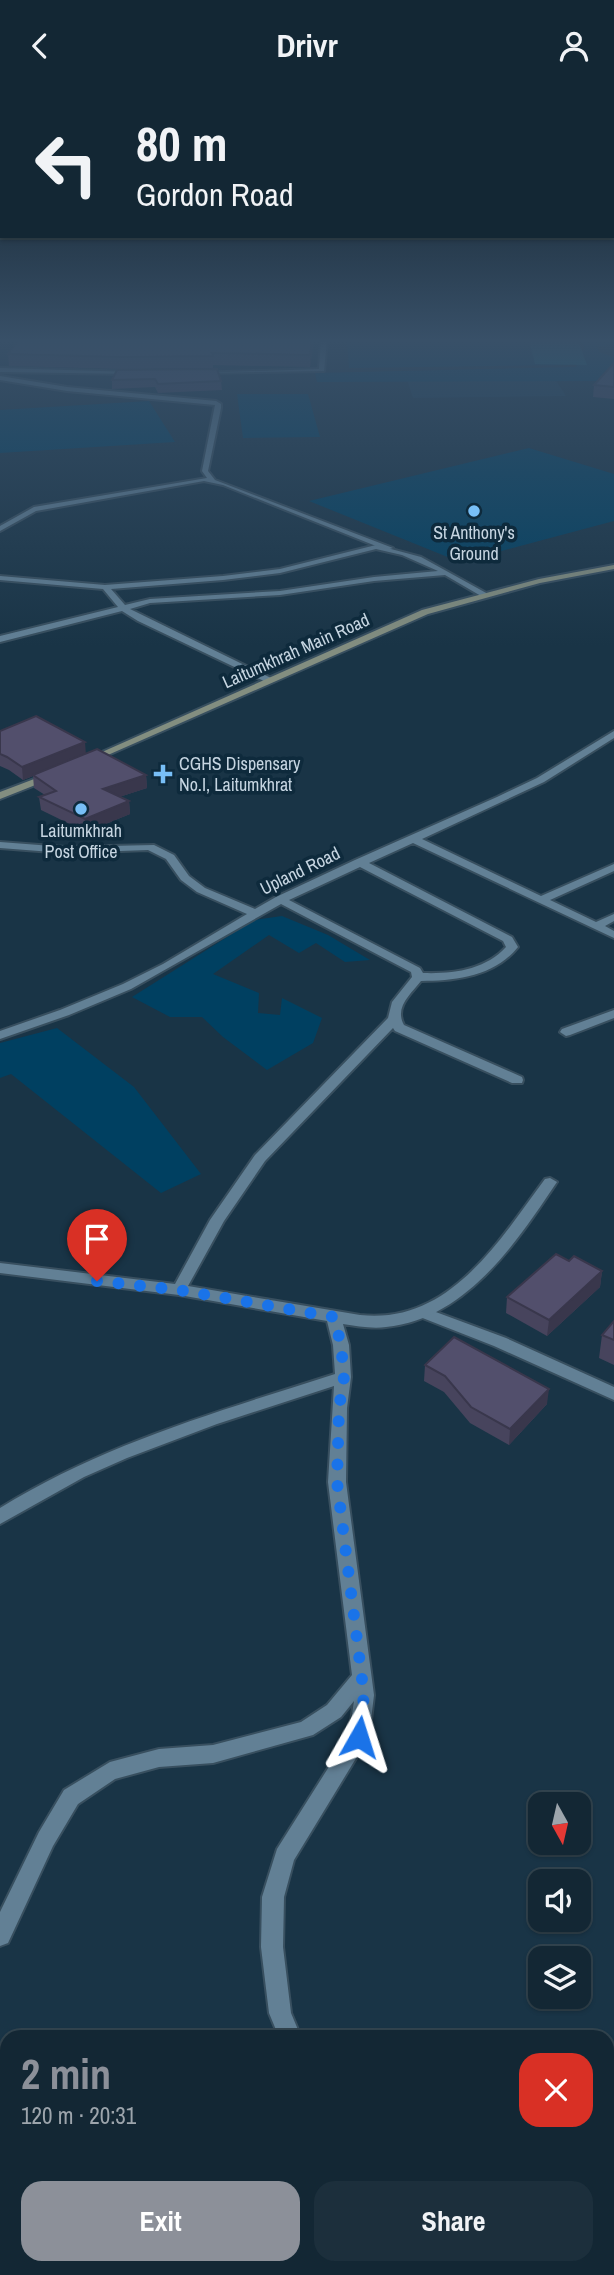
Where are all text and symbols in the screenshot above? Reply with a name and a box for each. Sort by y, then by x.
text: Drivr [276,24,338,67]
icon: back [21,27,59,65]
icon: person [555,27,593,65]
text: 80 m [136,110,228,176]
icon: left [21,119,112,210]
text: Gordon Road [136,173,294,216]
marker: St Anthony's Ground [466,503,482,519]
place label: St Anthony's Ground [433,520,515,566]
street label: Laitumkhrah Main Road [218,607,373,694]
place label: CGHS Dispensary No.I, Laitumkhrat [179,751,301,797]
marker: CGHS Dispensary No.I, Laitumkhrat [153,764,173,784]
marker: Laitumkhrah Post Office [73,801,89,817]
place label: Laitumkhrah Post Office [40,818,122,864]
street label: Upland Road [256,840,344,901]
pin [67,1209,127,1281]
icon: arrive [78,1220,116,1258]
position arrow [322,1700,396,1774]
north arrow [528,1792,592,1855]
map controls [528,1792,591,2009]
button: sound [528,1869,591,1932]
button: layers [528,1946,591,2009]
text: 2 min [21,2046,111,2102]
button: close [519,2053,593,2127]
text: 120 m · 20:31 [21,2100,136,2131]
button: Exit [21,2181,300,2261]
button: Share [314,2181,593,2261]

